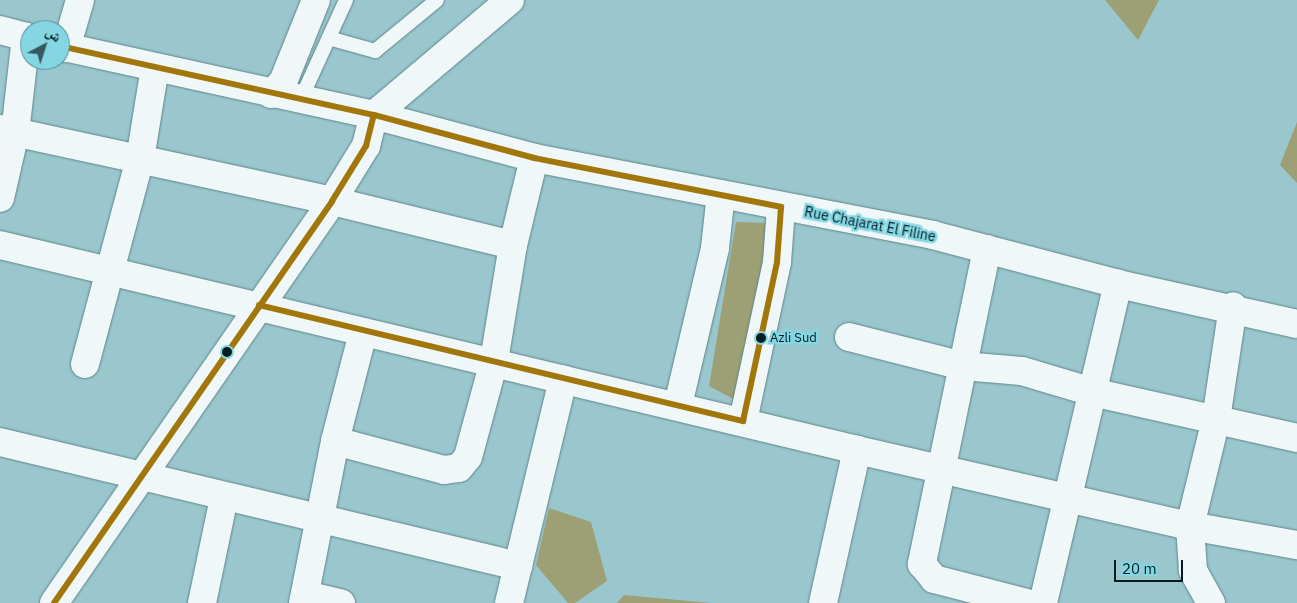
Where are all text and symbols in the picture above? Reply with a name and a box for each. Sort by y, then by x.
north arrow [20,20,70,70]
text: ش [43,23,65,46]
street label: Rue Chajarat El Filine [803,203,937,245]
place label: Azli Sud [770,330,817,346]
marker: Azli Sud [756,333,766,343]
unlabelled marker [222,347,232,357]
scale bar [1117,550,1186,582]
text: 20 m [1122,559,1157,578]

